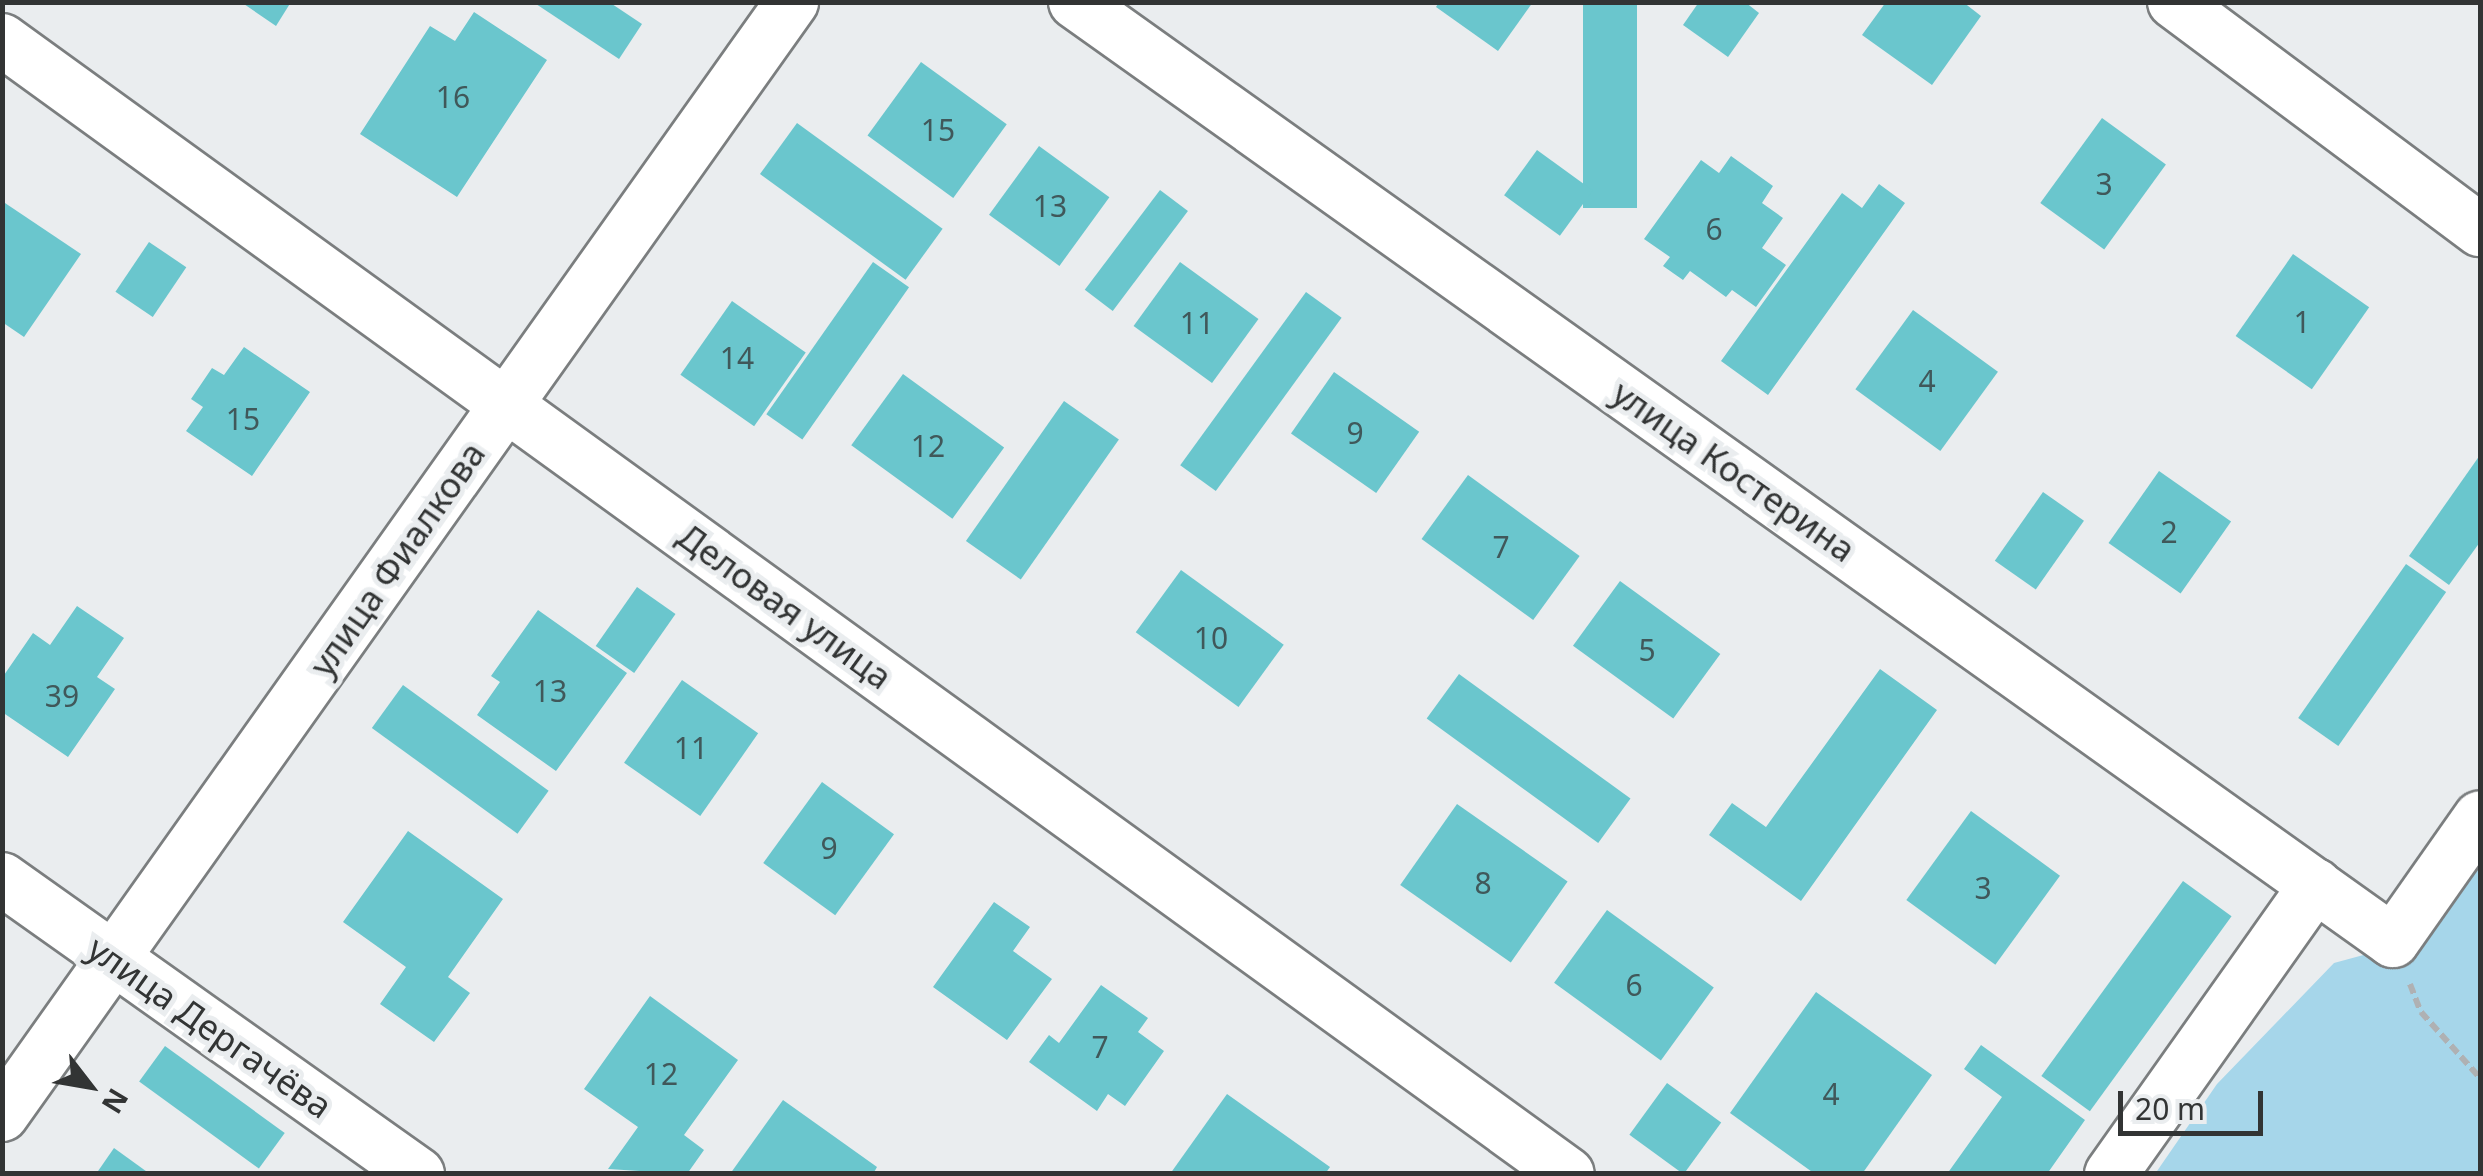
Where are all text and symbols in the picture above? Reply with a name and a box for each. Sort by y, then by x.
house number: 16 [436,79,470,115]
house number: 15 [921,112,955,148]
house number: 3 [2095,166,2113,202]
house number: 13 [1033,188,1067,224]
house number: 6 [1705,211,1723,247]
house number: 1 [2293,304,2311,340]
house number: 11 [1180,305,1214,341]
house number: 14 [720,340,754,376]
house number: 4 [1918,363,1936,399]
street label: улица Костерина [1605,372,1863,570]
house number: 15 [226,401,260,437]
house number: 9 [1346,415,1364,451]
house number: 12 [911,428,945,464]
street label: улица Фиалкова [300,434,494,684]
street label: Деловая улица [670,514,900,698]
house number: 2 [2160,514,2178,550]
house number: 7 [1492,529,1510,565]
house number: 10 [1194,620,1228,656]
house number: 5 [1638,632,1656,668]
house number: 13 [533,673,567,709]
house number: 39 [45,678,79,714]
house number: 11 [674,730,708,766]
house number: 9 [820,830,838,866]
house number: 8 [1474,865,1492,901]
house number: 3 [1974,870,1992,906]
street label: улица Дергачёва [80,927,340,1127]
house number: 6 [1625,967,1643,1003]
house number: 7 [1091,1029,1109,1065]
north arrow [40,1036,140,1136]
house number: 12 [644,1056,678,1092]
scale bar [2123,1071,2268,1133]
house number: 4 [1822,1076,1840,1112]
text: N [94,1082,138,1121]
text: 20 m [2135,1088,2205,1129]

